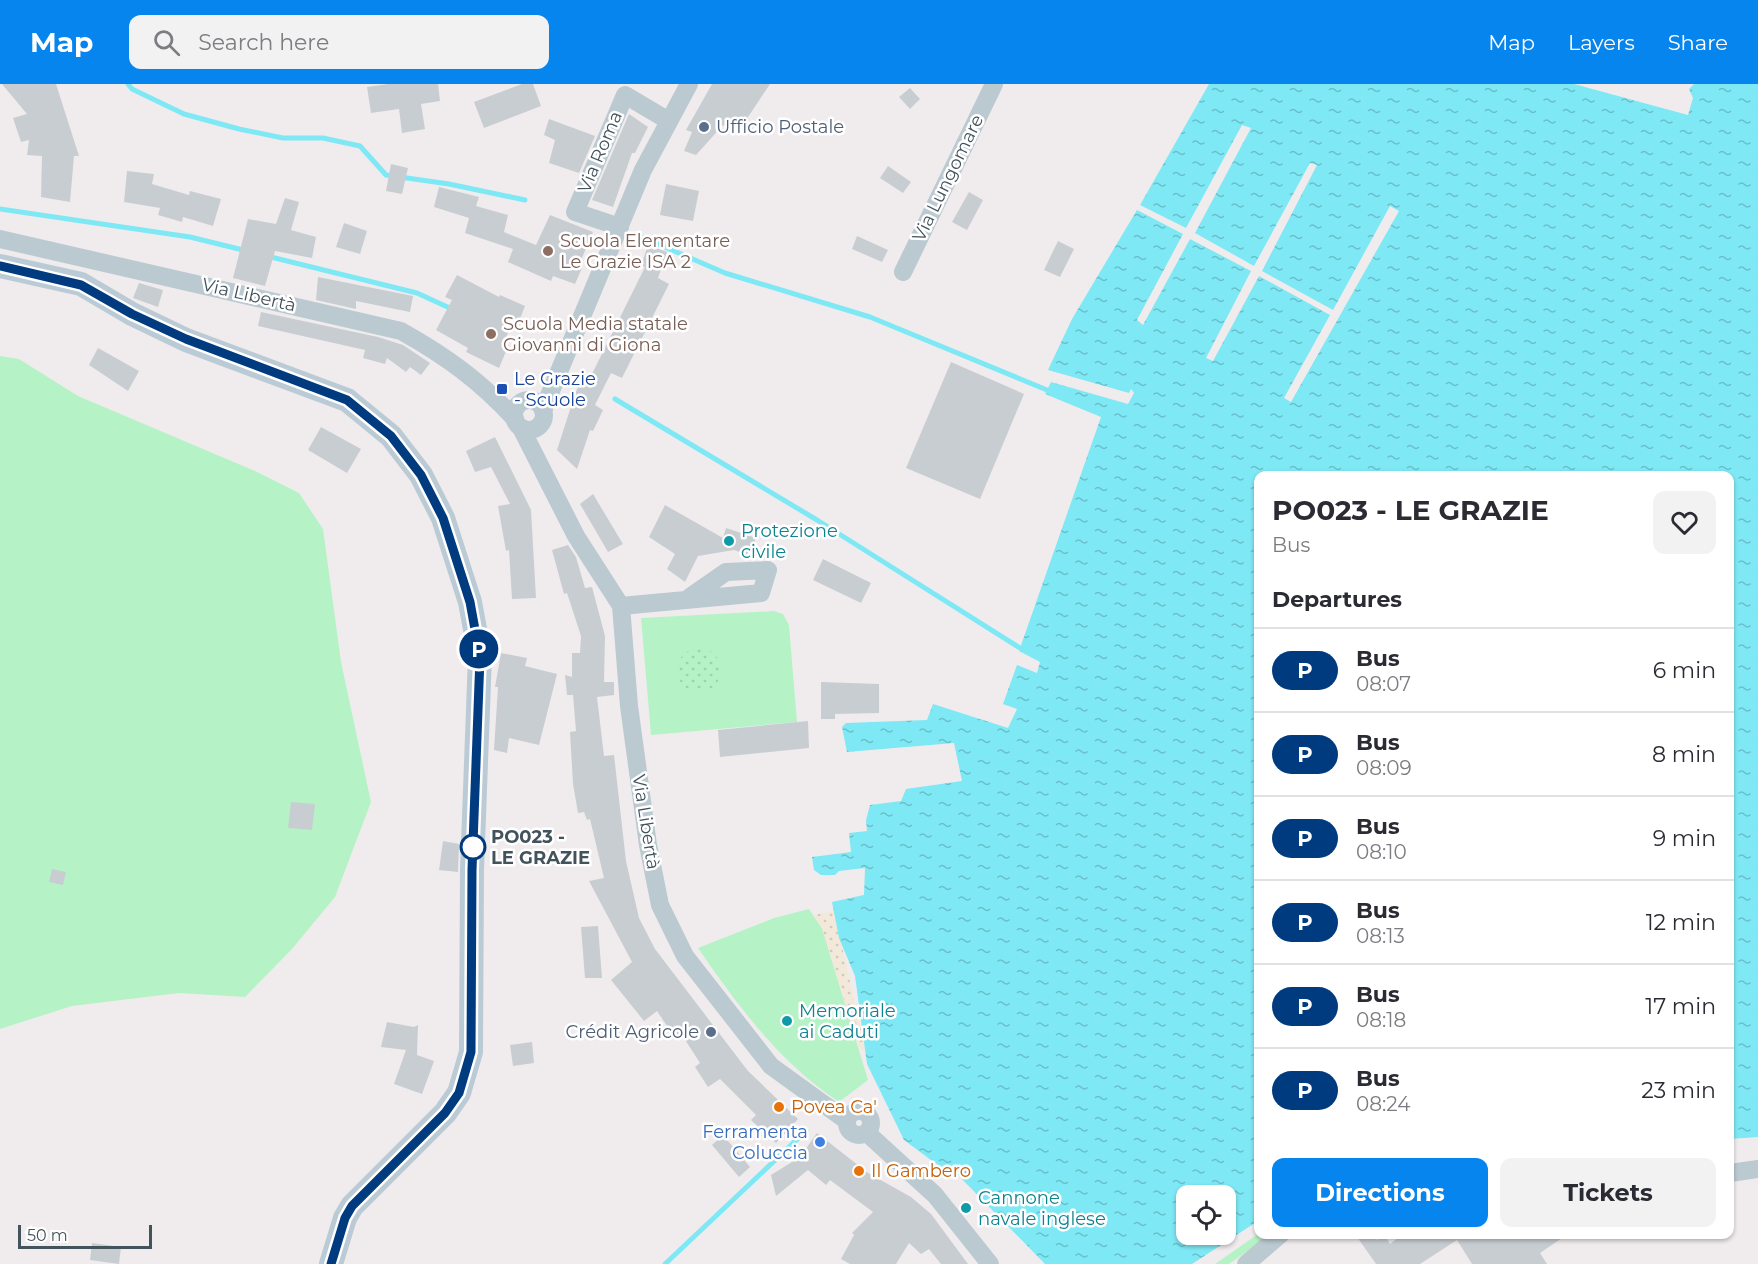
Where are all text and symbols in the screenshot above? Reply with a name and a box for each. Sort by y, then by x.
search box [129,15,549,69]
text: Map [30,25,93,59]
icon: search [150,26,183,59]
text: Search here [198,29,329,56]
text: Map [1488,30,1535,55]
text: Layers [1568,30,1635,55]
text: Share [1668,30,1728,55]
street label: Via Roma [573,108,627,196]
street label: Via Lungomare [908,111,988,245]
place label: Ufficio Postale [716,116,844,138]
marker: Ufficio Postale [697,120,711,134]
place label: Scuola Elementare Le Grazie ISA 2 [560,230,730,273]
marker: Scuola Elementare Le Grazie ISA 2 [541,244,555,258]
street label: Via Libertà [200,273,298,317]
place label: Scuola Media statale Giovanni di Giona [503,313,688,356]
marker: Scuola Media statale Giovanni di Giona [484,327,498,341]
place label: Le Grazie - Scuole [514,368,596,411]
marker: Le Grazie - Scuole [495,382,509,396]
button: heart [1653,491,1716,554]
text: PO023 - LE GRAZIE [1272,493,1549,527]
place label: Protezione civile [741,520,838,563]
text: Bus [1272,533,1310,557]
marker: Protezione civile [722,534,736,548]
text: Departures [1272,586,1402,613]
line badge: P [460,630,498,668]
text: P [471,637,487,662]
text: Bus [1356,645,1400,672]
text: 6 min [1653,657,1716,684]
text: P [1297,658,1313,683]
text: 08:07 [1356,672,1411,696]
text: Bus [1356,729,1400,756]
text: 8 min [1652,741,1716,768]
text: P [1297,742,1313,767]
text: 08:09 [1356,756,1412,780]
street label: Via Libertà [628,773,664,871]
text: Bus [1356,813,1400,840]
text: 9 min [1653,825,1716,852]
place label: PO023 - LE GRAZIE [491,826,590,869]
text: P [1297,826,1313,851]
marker: PO023 - LE GRAZIE [460,834,486,860]
text: 08:10 [1356,840,1407,864]
text: Bus [1356,897,1400,924]
text: 12 min [1646,909,1716,936]
text: P [1297,910,1313,935]
text: 08:13 [1356,924,1405,948]
text: Bus [1356,981,1400,1008]
text: 17 min [1645,993,1716,1020]
text: P [1297,994,1313,1019]
place label: Memoriale ai Caduti [799,1000,896,1043]
text: 08:18 [1356,1008,1406,1032]
marker: Memoriale ai Caduti [780,1014,794,1028]
place label: Crédit Agricole [565,1021,699,1043]
marker: Crédit Agricole [704,1025,718,1039]
text: Bus [1356,1065,1400,1092]
text: 23 min [1641,1077,1716,1104]
text: P [1297,1078,1313,1103]
text: 08:24 [1356,1092,1410,1116]
place label: Povea Ca' [791,1096,877,1118]
marker: Povea Ca' [772,1100,786,1114]
place label: Ferramenta Coluccia [702,1121,808,1164]
marker: Ferramenta Coluccia [813,1135,827,1149]
button: Directions [1272,1158,1488,1227]
button: Tickets [1500,1158,1716,1227]
place label: Il Gambero [871,1160,971,1182]
marker: Il Gambero [852,1164,866,1178]
map controls [1176,1185,1236,1245]
button: locate [1176,1185,1236,1245]
place label: Cannone navale inglese [978,1187,1106,1230]
marker: Cannone navale inglese [959,1201,973,1215]
scale bar [18,1222,152,1250]
text: 50 m [27,1226,68,1245]

